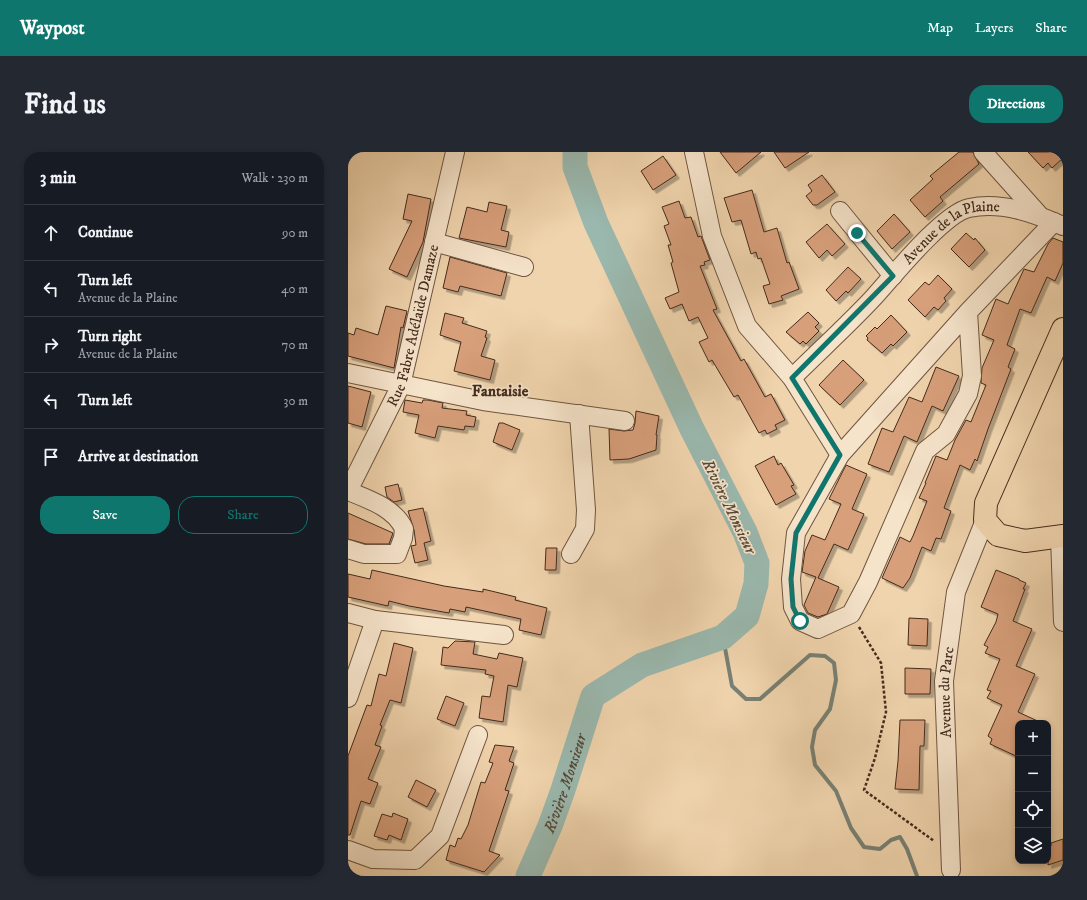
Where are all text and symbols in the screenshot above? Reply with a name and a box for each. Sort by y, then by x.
text: Waypost [20,17,84,40]
text: Map [927,19,953,37]
text: Layers [975,19,1013,37]
text: Share [1035,19,1067,37]
button: Directions [969,85,1063,123]
text: Find us [24,87,106,122]
text: 3 min [40,167,76,189]
text: Walk · 230 m [242,170,308,186]
street label: Avenue de la Plaine [899,197,1000,268]
icon: ahead [40,222,62,244]
text: Continue [78,223,133,242]
route end [848,224,866,242]
text: 90 m [282,225,308,241]
street label: Rue Fabre Adélaïde Damaze [383,243,443,410]
text: Turn left [78,271,132,290]
icon: left [40,278,62,300]
text: 40 m [281,281,308,297]
text: Avenue de la Plaine [78,290,178,306]
text: Turn right [78,327,141,346]
icon: right [40,334,62,356]
text: 70 m [282,337,308,353]
text: Avenue de la Plaine [78,346,178,362]
district label: Fantaisie [472,381,529,401]
icon: left [40,390,62,412]
text: Turn left [78,391,132,410]
text: 30 m [284,393,308,409]
icon: arrive [40,446,62,468]
text: Arrive at destination [78,447,198,466]
water label: Rivière Monsieur [697,455,761,558]
button: Save [40,496,170,534]
button: Share [178,496,308,534]
route start [791,612,809,630]
street label: Avenue du Parc [935,645,959,738]
map controls [1015,720,1051,864]
button: + [1015,720,1051,756]
water label: Rivière Monsieur [539,730,592,837]
button: − [1015,756,1051,792]
button: locate [1015,792,1051,828]
button: layers [1015,828,1051,864]

